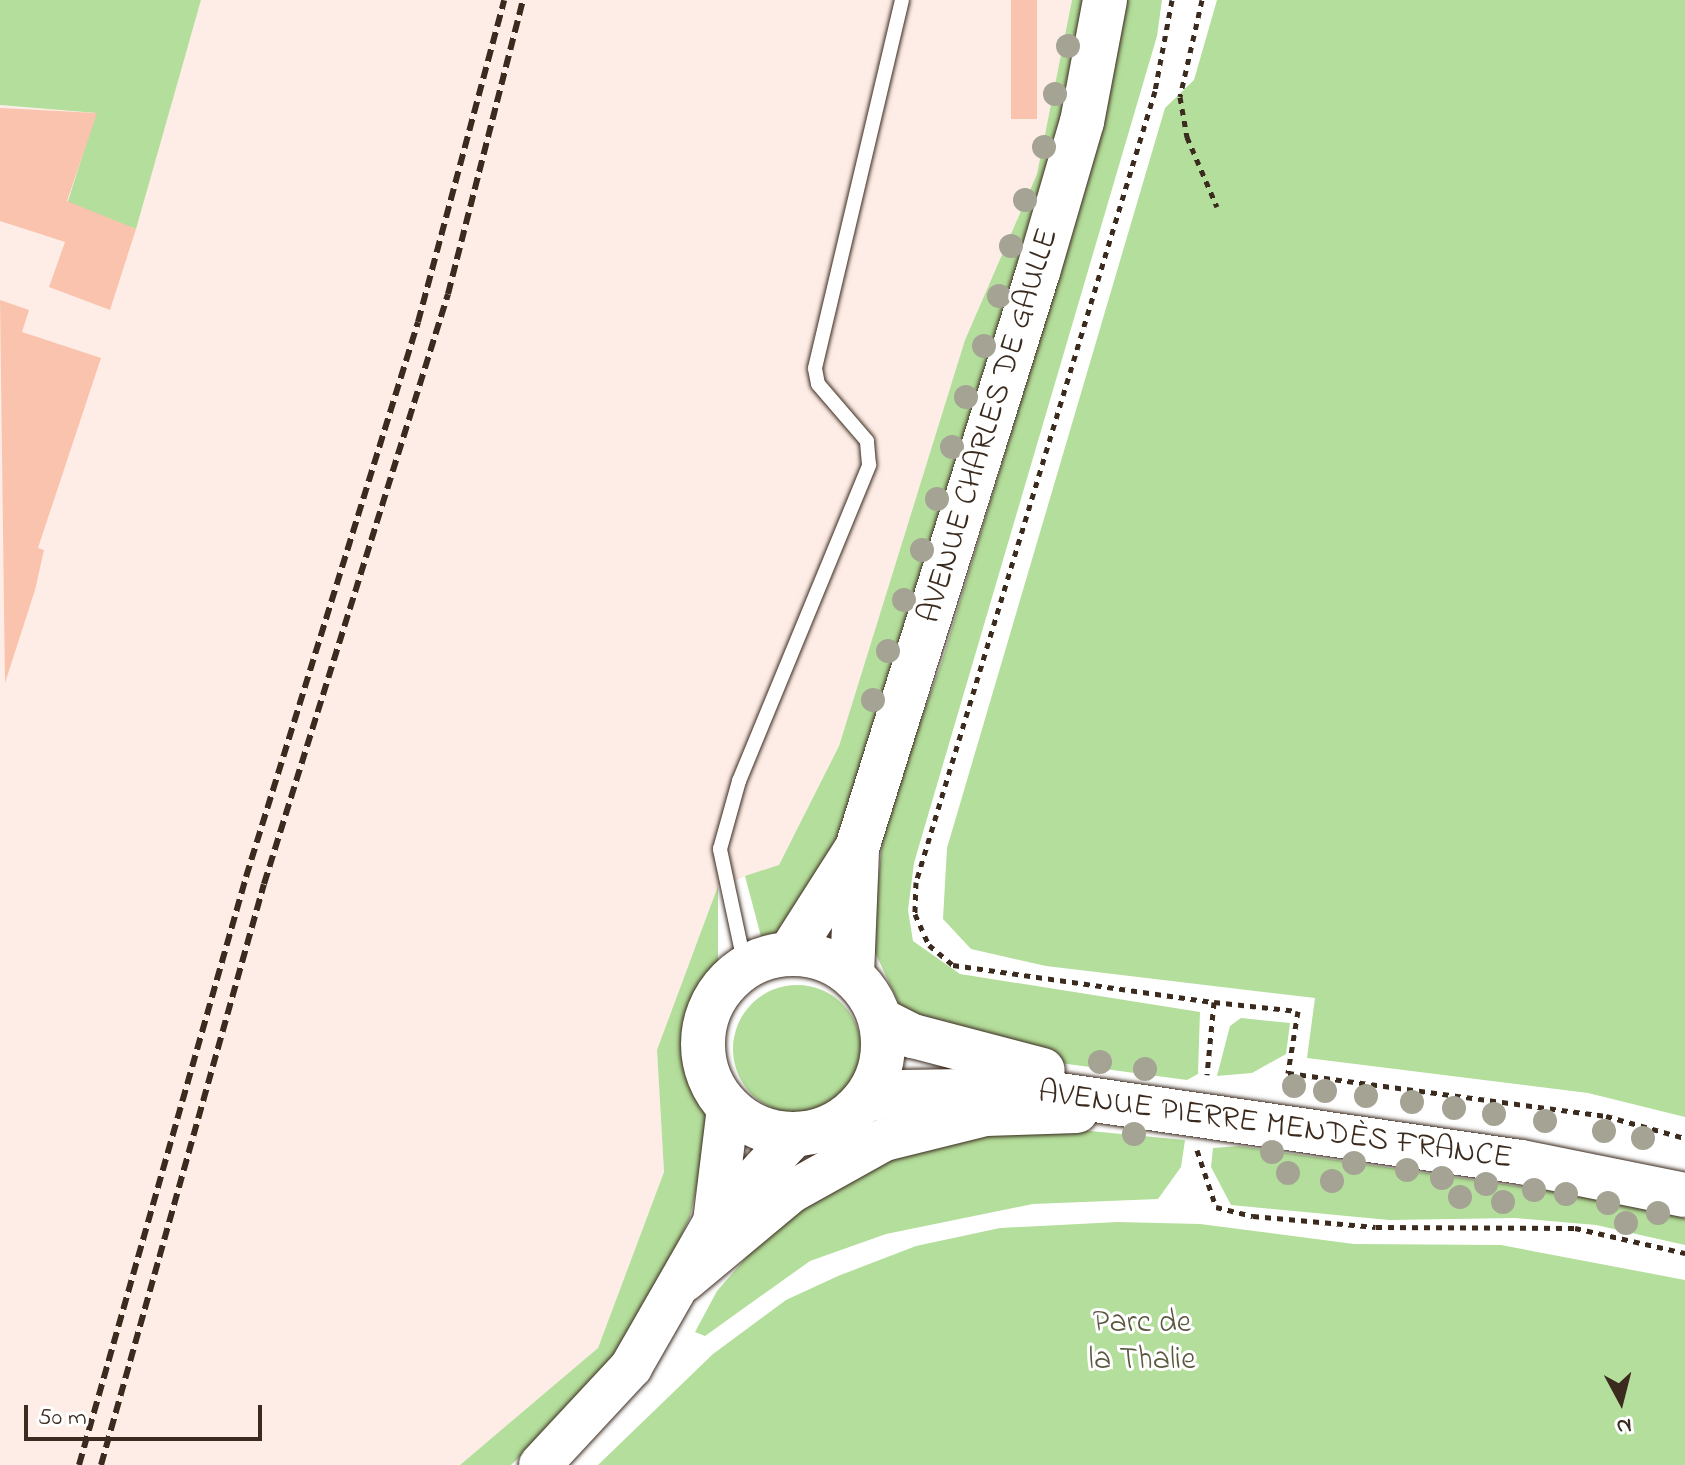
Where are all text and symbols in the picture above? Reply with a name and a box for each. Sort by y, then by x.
street label: AVENUE CHARLES DE GAULLE [912,224,1068,628]
street label: AVENUE PIERRE MENDÈS FRANCE [1036,1075,1514,1179]
park label: Parc de la Thalie [1089,1306,1195,1381]
north arrow [1581,1361,1661,1441]
scale bar [28,1389,266,1439]
text: 50 m [38,1401,87,1436]
text: N [1615,1408,1633,1442]

